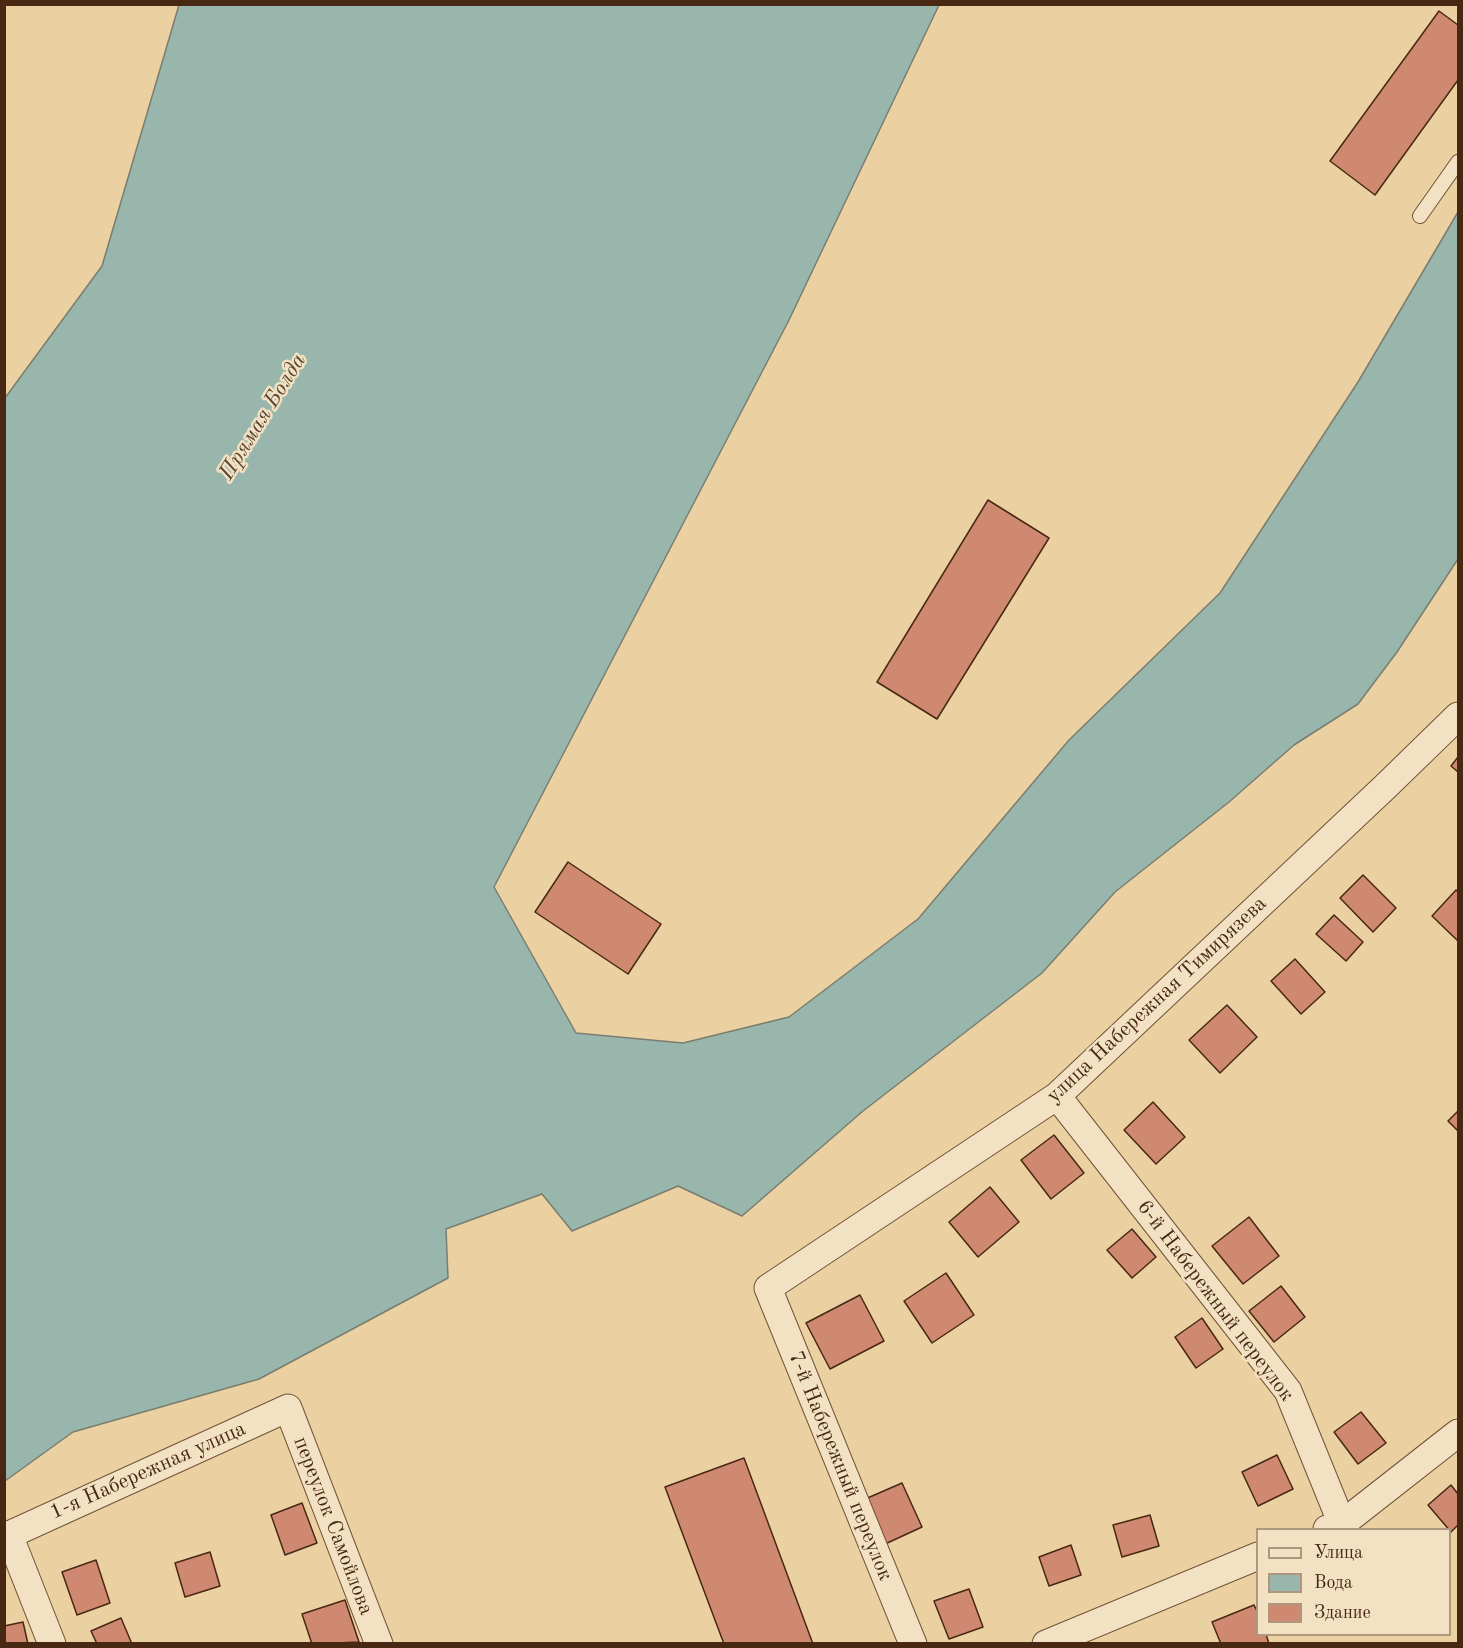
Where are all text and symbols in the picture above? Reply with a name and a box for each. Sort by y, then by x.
water label: Прямая Болда [214,349,312,485]
street label: улица Набережная Тимирязева [1042,891,1272,1109]
street label: 6-й Набережный переулок [1131,1195,1299,1407]
street label: 7-й Набережный переулок [782,1347,898,1585]
street label: 1-я Набережная улица [46,1416,250,1526]
street label: переулок Самойлова [287,1433,379,1619]
legend [1256,1528,1451,1636]
text: Улица [1314,1544,1363,1562]
text: Вода [1314,1574,1353,1592]
text: Здание [1314,1604,1371,1622]

